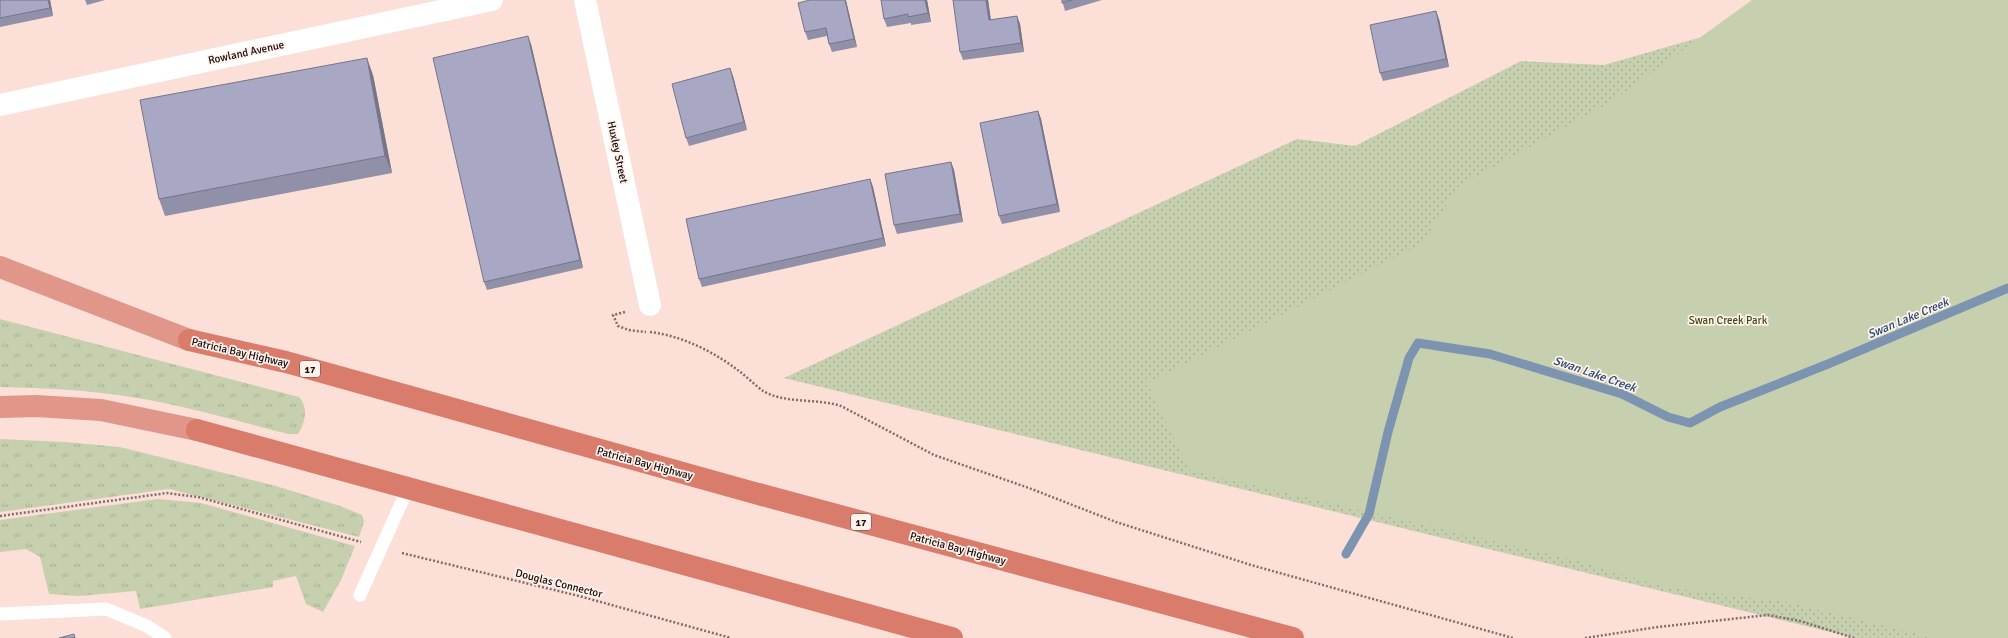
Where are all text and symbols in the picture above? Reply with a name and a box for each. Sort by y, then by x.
street label: Rowland Avenue [207,38,285,67]
street label: Huxley Street [605,120,630,185]
water label: Swan Lake Creek [1865,294,1952,342]
park label: Swan Creek Park [1689,314,1768,327]
street label: Patricia Bay Highway [190,335,290,370]
water label: Swan Lake Creek [1552,353,1639,396]
road number: 17 [300,361,320,377]
street label: Patricia Bay Highway [595,444,695,483]
road number: 17 [851,514,871,530]
street label: Patricia Bay Highway [908,529,1008,568]
street label: Douglas Connector [514,566,604,601]

